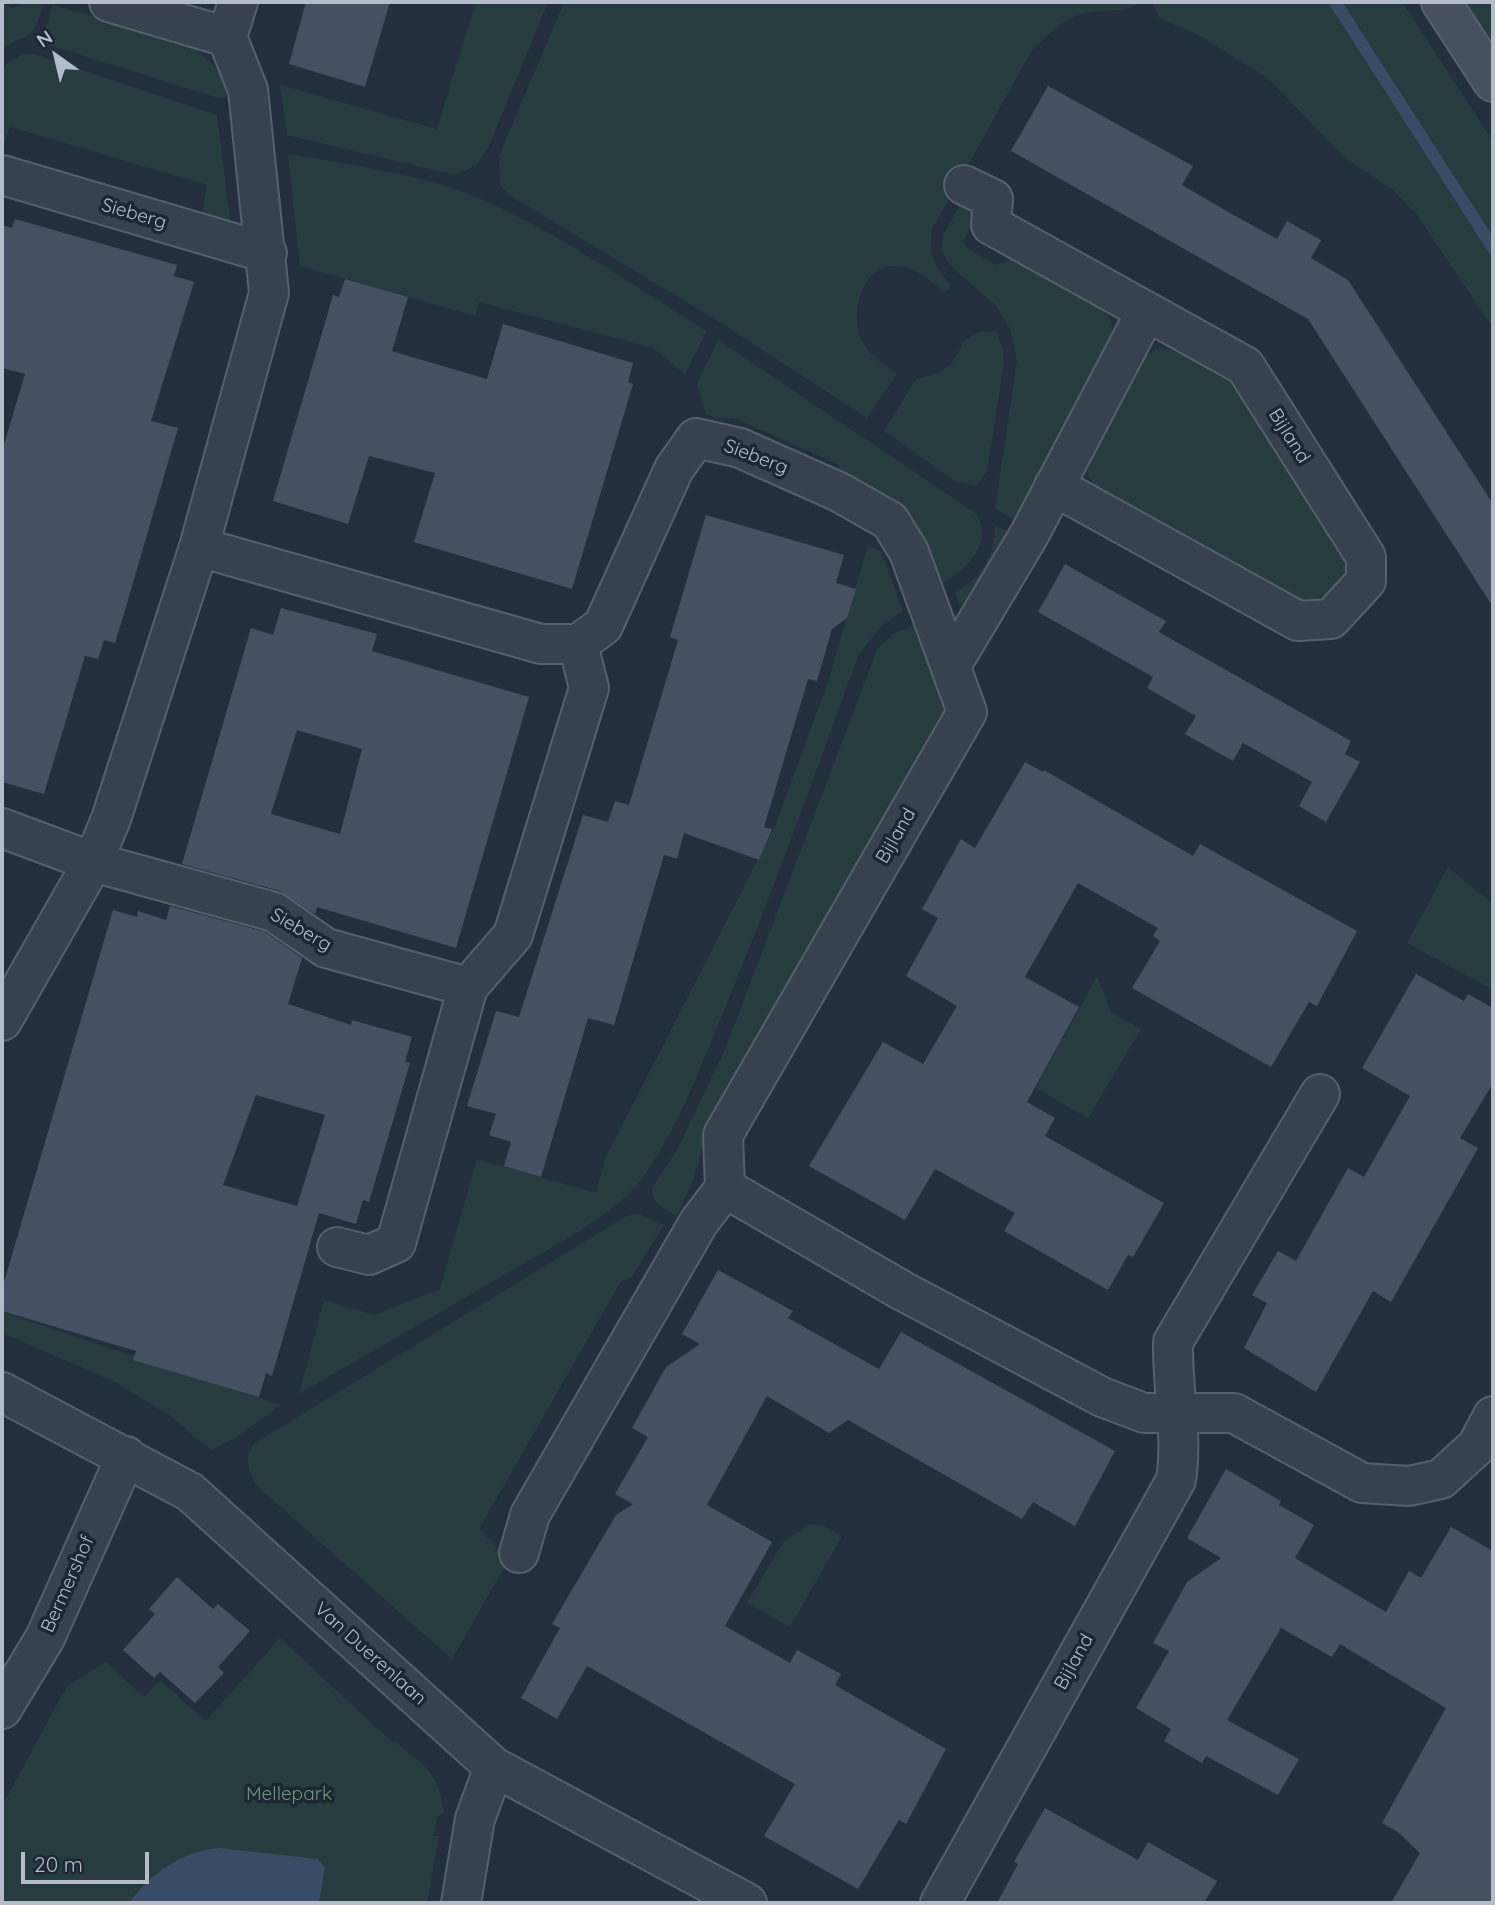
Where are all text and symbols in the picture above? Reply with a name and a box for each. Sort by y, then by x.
north arrow [21,21,91,91]
text: N [32,25,57,52]
street label: Sieberg [99,194,169,234]
street label: Bijland [1263,405,1315,467]
street label: Sieberg [721,434,791,480]
street label: Bijland [871,804,921,868]
street label: Sieberg [266,903,336,957]
street label: Bermershof [36,1532,100,1636]
street label: Van Duerenlaan [309,1598,431,1710]
street label: Bijland [1049,1630,1099,1694]
park label: Mellepark [246,1783,332,1805]
scale bar [24,1839,152,1883]
text: 20 m [34,1851,83,1877]

